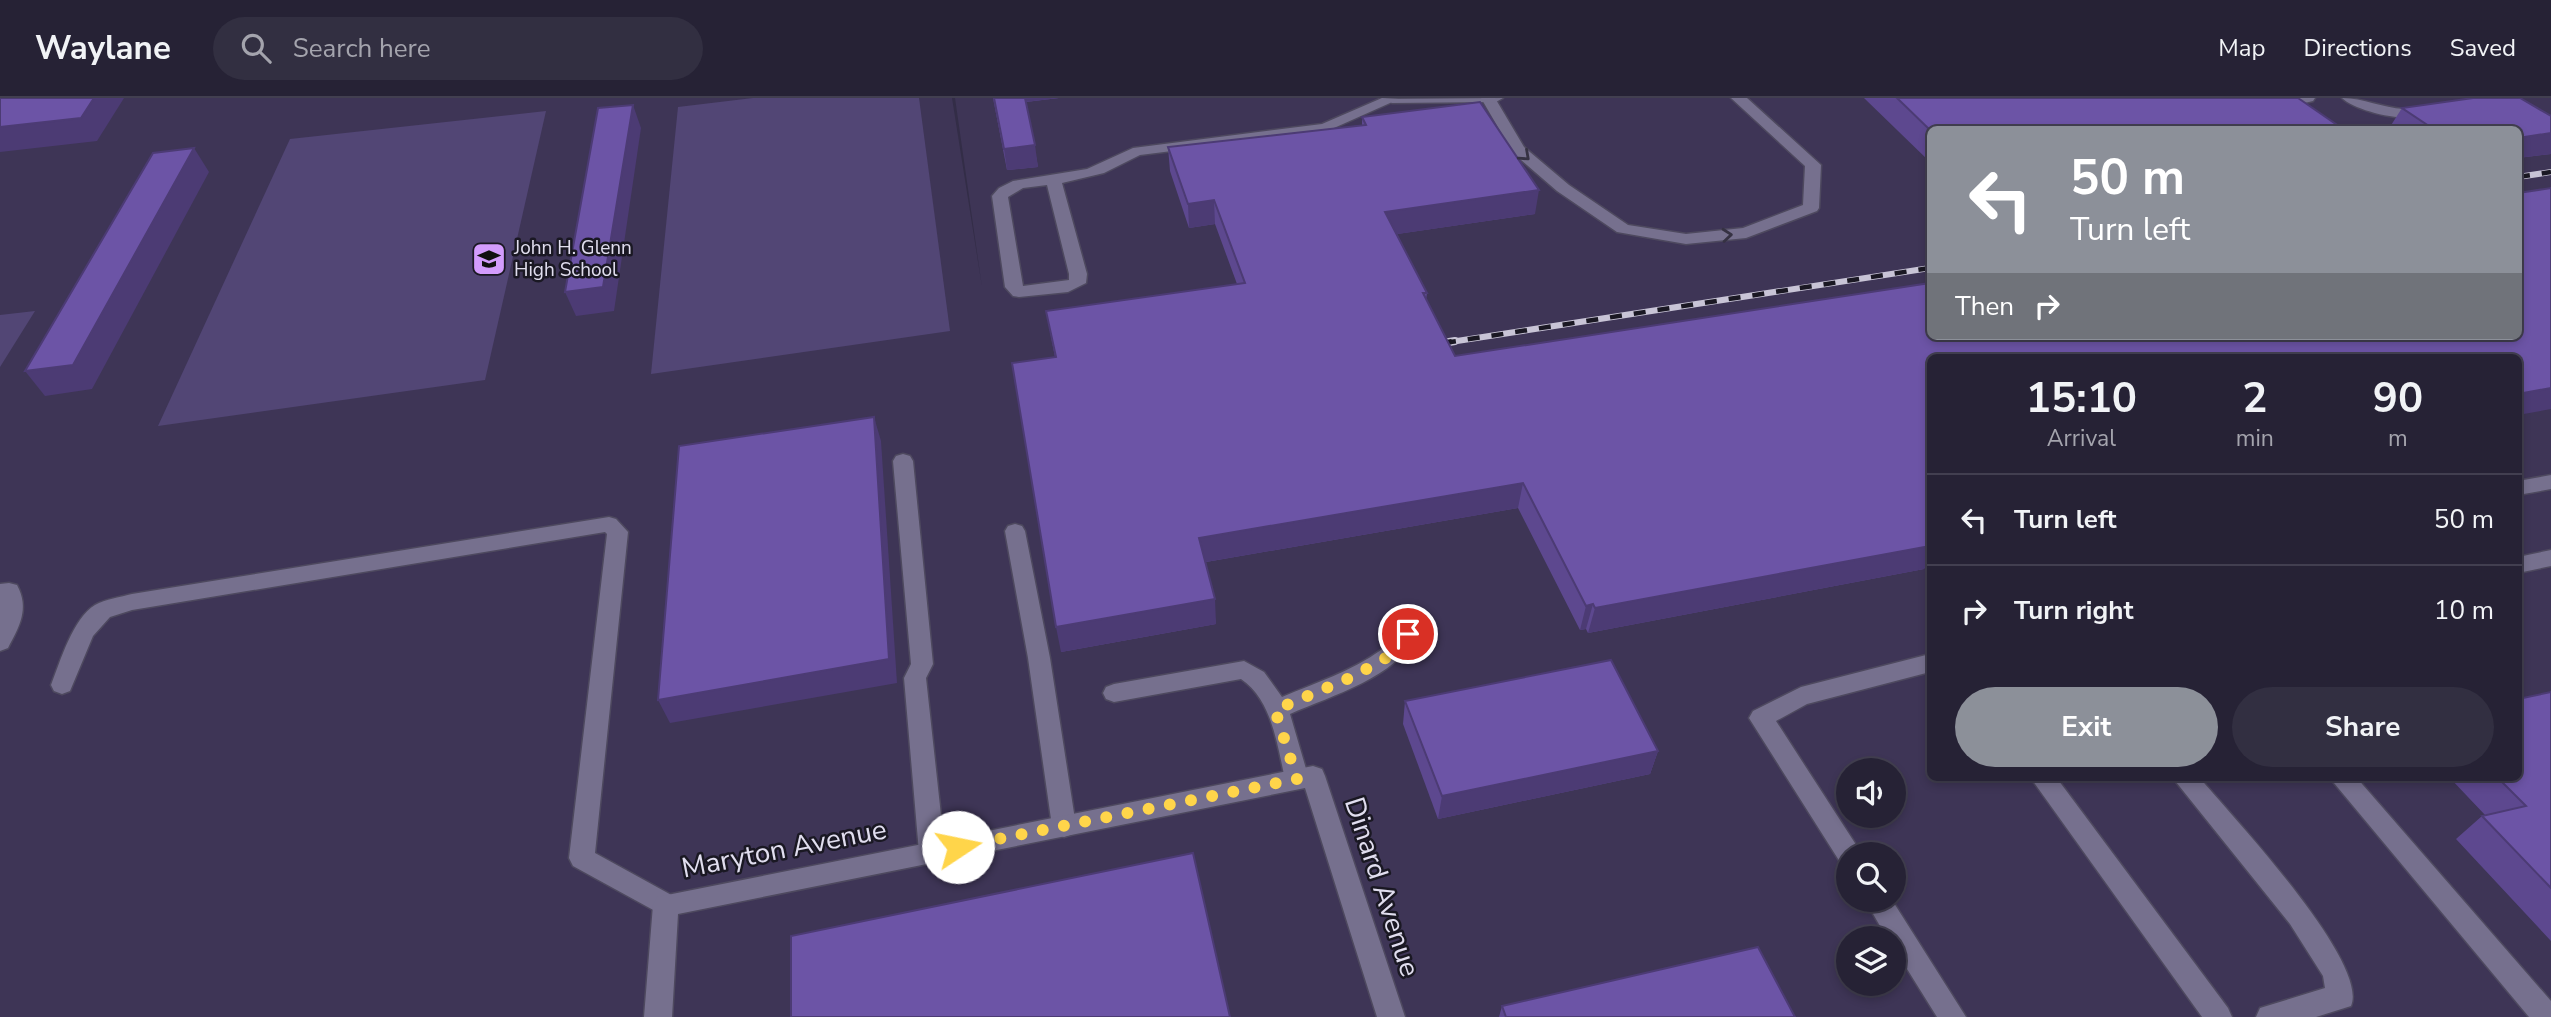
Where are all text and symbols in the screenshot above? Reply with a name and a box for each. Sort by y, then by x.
search box [213,17,703,80]
text: Waylane [35,26,171,71]
icon: search [237,29,275,67]
text: Search here [293,31,431,66]
text: Map [2218,32,2265,64]
text: Directions [2303,32,2412,64]
text: Saved [2450,32,2516,64]
text: 50 m [2070,144,2185,211]
one-way arrow [1517,147,1530,160]
icon: left [1955,154,2046,245]
text: Turn left [2070,208,2190,251]
one-way arrow [1722,228,1733,243]
place label: John H. Glenn High School [513,235,632,283]
school or university icon: John H. Glenn High School [470,240,508,278]
icon: right [2028,287,2066,325]
text: Then [1955,289,2014,324]
text: 15:10 [2026,370,2137,427]
text: 2 [2242,370,2267,427]
text: 90 [2373,370,2423,427]
text: Arrival [2047,423,2116,454]
text: min [2236,423,2274,454]
text: m [2388,423,2408,454]
icon: left [1955,501,1993,539]
text: Turn left [2014,502,2117,537]
text: 50 m [2434,502,2494,537]
icon: right [1955,592,1993,630]
text: Turn right [2014,593,2133,628]
text: 10 m [2434,593,2494,628]
pin [1378,604,1438,664]
icon: arrive [1389,615,1427,653]
button: Exit [1955,687,2218,767]
button: Share [2232,687,2494,767]
map controls [1836,758,1906,996]
button: sound [1836,758,1906,828]
street label: Dinard Avenue [1335,792,1429,982]
position arrow [921,810,995,884]
street label: Maryton Avenue [678,811,890,887]
button: search [1836,842,1906,912]
button: layers [1836,926,1906,996]

